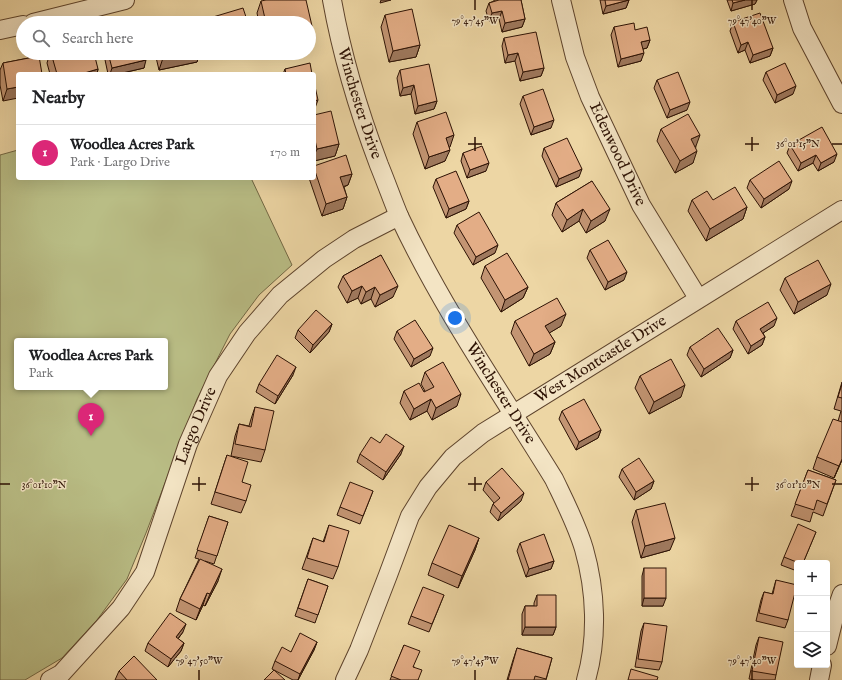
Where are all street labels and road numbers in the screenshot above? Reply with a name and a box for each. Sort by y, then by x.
street label: Winchester Drive [332,45,386,162]
street label: Edenwood Drive [584,99,650,210]
street label: West Montcastle Drive [531,311,671,408]
street label: Winchester Drive [461,339,540,448]
street label: Largo Drive [172,384,222,467]

